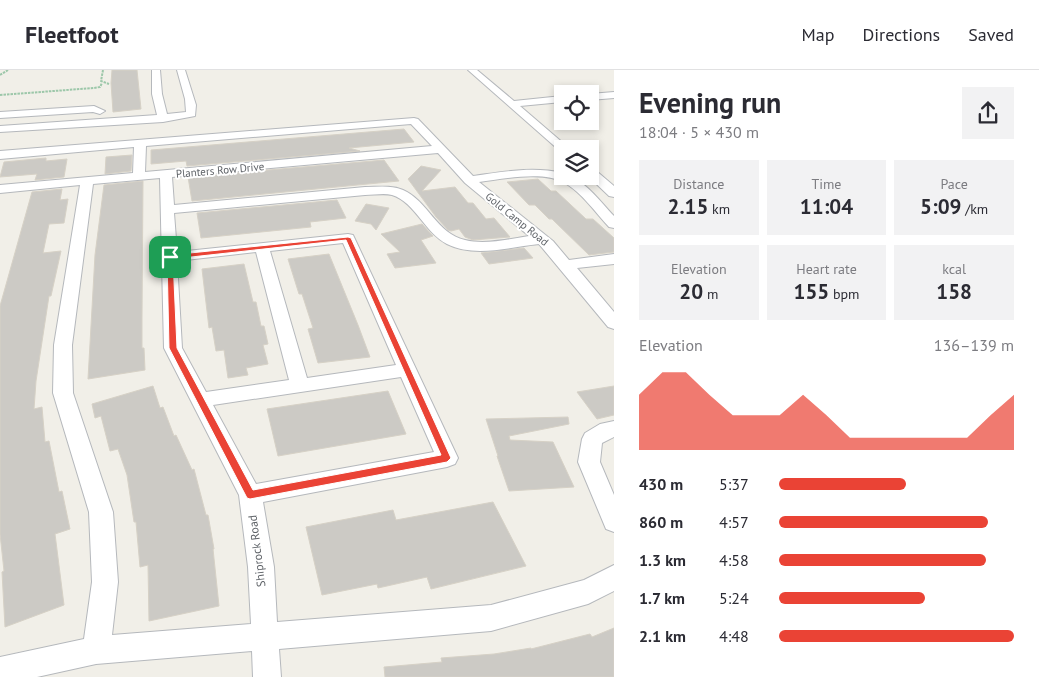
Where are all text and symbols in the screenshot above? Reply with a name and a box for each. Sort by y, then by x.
text: Fleetfoot [25,19,119,50]
text: Map [802,23,834,46]
text: Directions [862,23,940,46]
text: Saved [968,23,1014,46]
text: Evening run [639,84,781,121]
map controls [554,85,599,185]
button: locate [554,85,599,130]
button: share [962,87,1014,139]
text: 18:04 · 5 × 430 m [639,122,759,142]
button: layers [554,140,599,185]
street label: Planters Row Drive [175,159,265,181]
text: Distance [673,175,724,193]
text: Time [811,175,842,193]
text: Pace [940,175,968,193]
street label: Gold Camp Road [483,189,552,249]
text: 2.15 [667,193,708,220]
text: 11:04 [800,193,853,220]
text: 5:09 [920,193,961,220]
text: km [708,200,730,218]
text: /km [961,200,988,218]
pin [149,236,191,278]
icon: arrive [156,243,184,271]
text: Elevation [671,260,727,278]
text: Heart rate [796,260,857,278]
text: kcal [942,260,966,278]
text: 20 [679,278,703,305]
text: 155 [794,278,829,305]
text: 158 [936,278,972,305]
text: m [703,285,718,303]
text: bpm [829,285,859,303]
text: Elevation [639,335,703,355]
text: 136–139 m [934,335,1014,355]
text: 430 m [639,474,683,494]
text: 5:37 [719,474,749,494]
text: 860 m [639,512,683,532]
text: 4:57 [719,512,749,532]
street label: Shiprock Road [245,514,268,588]
text: 1.3 km [639,550,686,570]
text: 4:58 [719,550,749,570]
text: 1.7 km [639,588,685,608]
text: 5:24 [719,588,749,608]
text: 2.1 km [639,626,686,646]
text: 4:48 [719,626,749,646]

